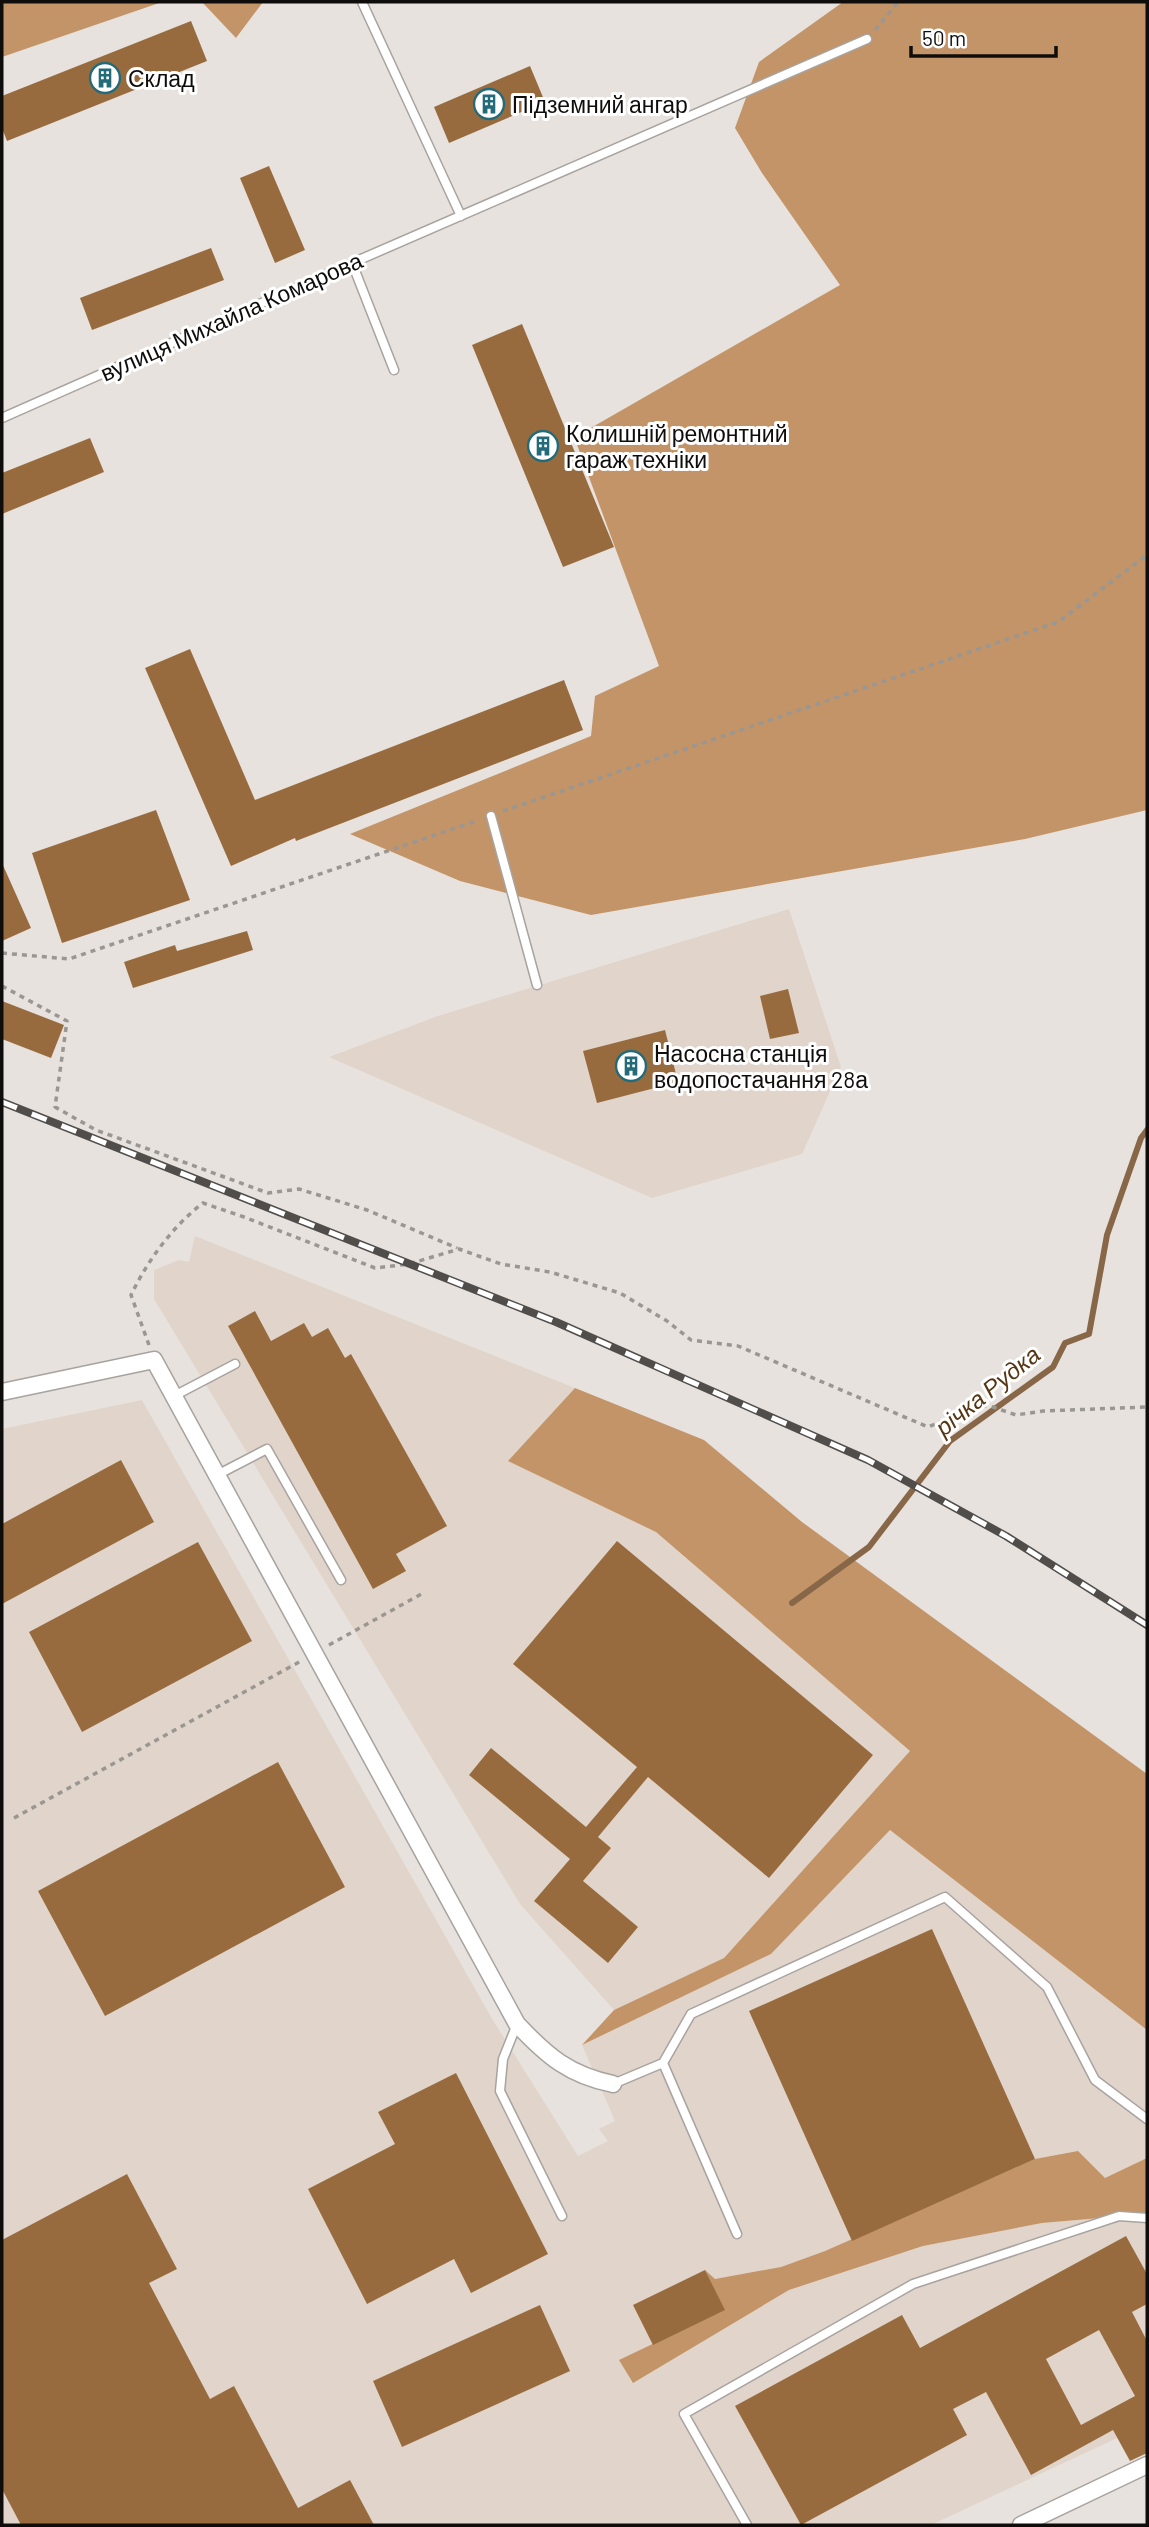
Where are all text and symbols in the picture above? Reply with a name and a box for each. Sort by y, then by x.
scale bar [911,14,1056,58]
text: 50 m [922,25,966,50]
building icon: Склад [88,61,122,95]
place label: Склад [128,64,195,92]
building icon: Підземний ангар [472,87,506,121]
place label: Підземний ангар [512,90,688,118]
street label: вулиця Михайла Комарова [96,245,367,387]
place label: Колишній ремонтний гараж техніки [566,419,787,473]
building icon: Колишній ремонтний гараж техніки [526,429,560,463]
place label: Насосна станція водопостачання 28а [654,1039,868,1093]
building icon: Насосна станція водопостачання 28а [614,1049,648,1083]
water label: річка Рудка [928,1339,1045,1442]

